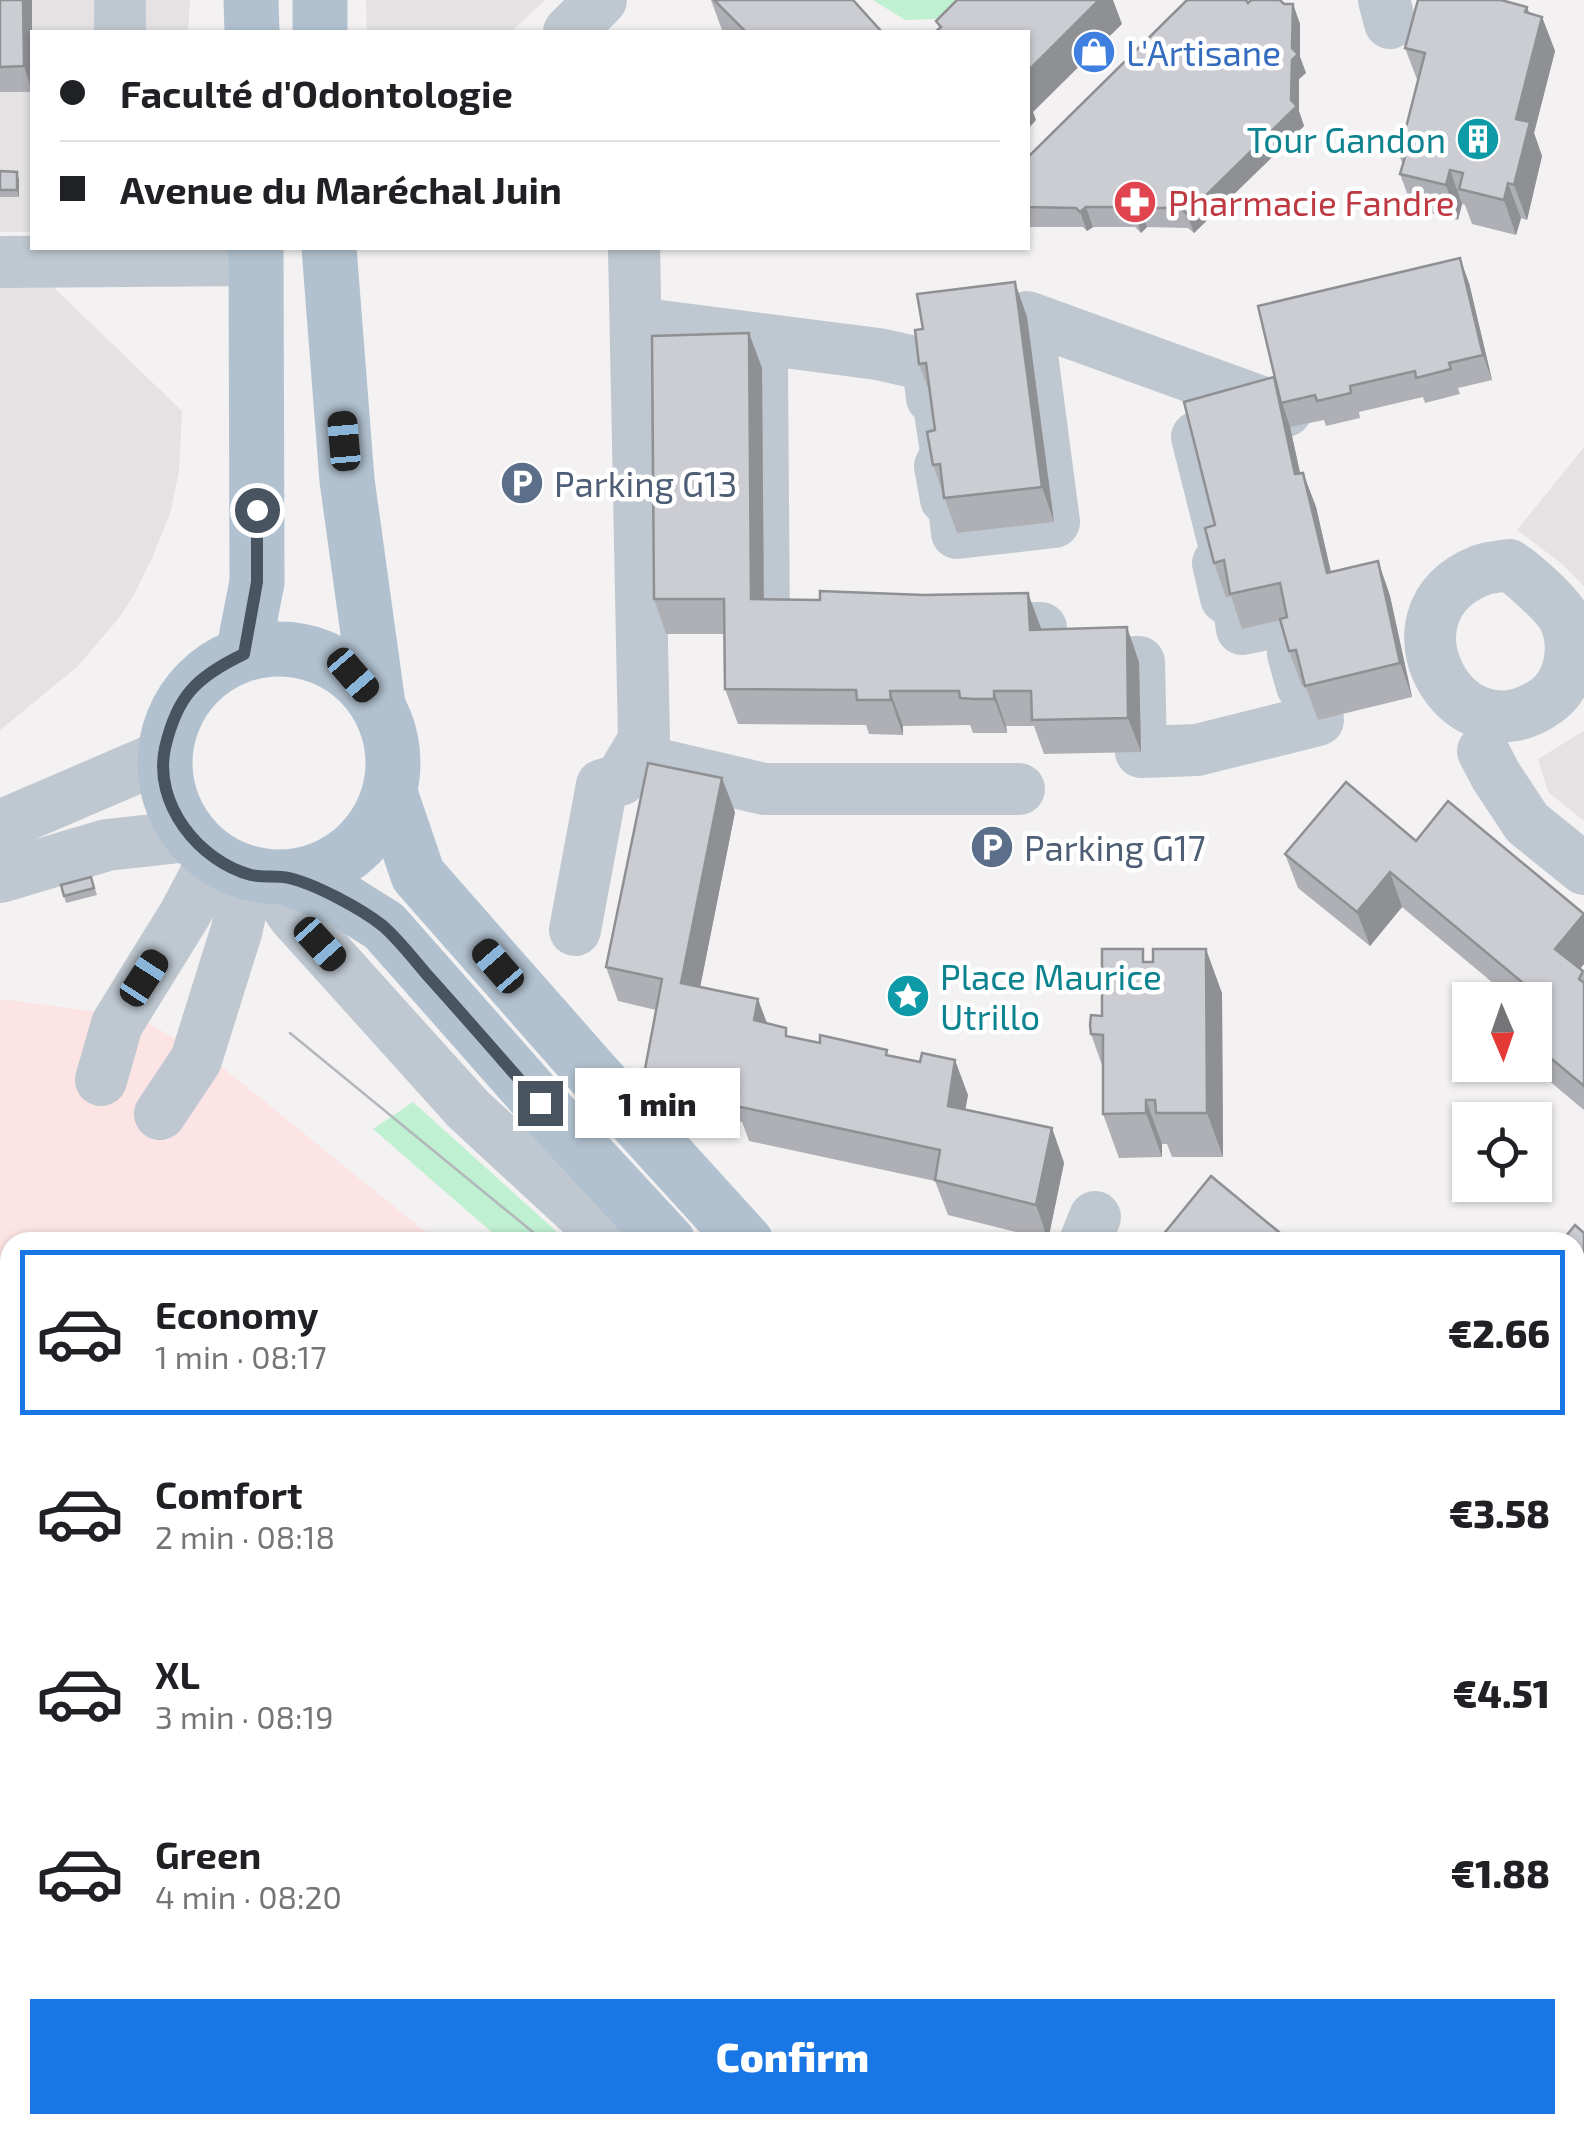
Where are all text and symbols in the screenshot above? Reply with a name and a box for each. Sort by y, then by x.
shop icon: L'Artisane [1071,29,1117,75]
place label: L'Artisane [1126,31,1281,73]
text: Faculté d'Odontologie [120,70,513,116]
building icon: Tour Gandon [1455,116,1501,162]
place label: Tour Gandon [1247,118,1446,160]
text: Avenue du Maréchal Juin [120,166,562,212]
pharmacy icon: Pharmacie Fandre [1112,179,1158,225]
place label: Pharmacie Fandre [1168,181,1455,223]
car [326,410,362,472]
parking icon: Parking G13 [499,460,545,506]
place label: Parking G13 [554,462,737,504]
route start [235,488,280,533]
car [322,643,384,707]
parking icon: Parking G17 [969,824,1015,870]
place label: Parking G17 [1024,826,1206,868]
car [289,912,351,976]
car [467,934,529,998]
car [115,945,173,1011]
place label: Place Maurice Utrillo [940,955,1162,1037]
place icon: Place Maurice Utrillo [885,973,931,1019]
north arrow [1452,982,1552,1082]
map controls [1452,982,1552,1202]
callout: 1 min [575,1068,740,1138]
route end [518,1081,563,1126]
text: 1 min [618,1084,697,1122]
button: locate [1452,1102,1552,1202]
icon: car [35,1288,125,1378]
text: Economy [155,1291,319,1337]
text: €2.66 [1448,1310,1550,1356]
text: 1 min · 08:17 [155,1337,327,1375]
icon: car [35,1468,125,1558]
text: Comfort [155,1471,303,1517]
text: €3.58 [1449,1490,1550,1536]
text: 2 min · 08:18 [155,1517,335,1555]
icon: car [35,1648,125,1738]
text: XL [155,1651,200,1697]
text: €4.51 [1453,1670,1550,1716]
text: 3 min · 08:19 [155,1697,334,1735]
icon: car [35,1828,125,1918]
text: Green [155,1831,261,1877]
text: €1.88 [1451,1850,1550,1896]
text: 4 min · 08:20 [155,1877,342,1915]
button: Confirm [30,1999,1555,2114]

